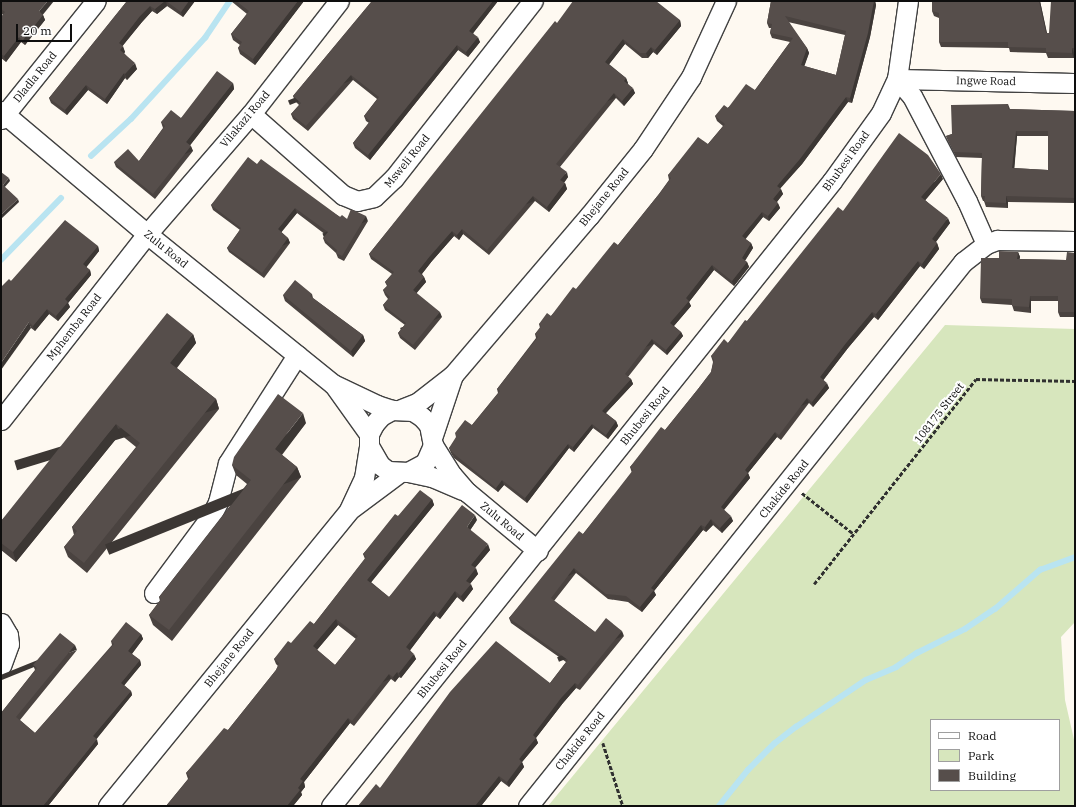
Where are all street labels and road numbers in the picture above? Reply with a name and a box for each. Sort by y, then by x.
street label: Dladla Road [10,49,60,105]
street label: Ingwe Road [956,74,1016,88]
street label: Vilakazi Road [217,88,273,150]
street label: Bhubesi Road [820,128,872,194]
street label: Msweli Road [381,132,433,190]
street label: Bhejane Road [576,165,632,229]
street label: Zulu Road [141,227,191,271]
street label: Mphemba Road [44,291,104,363]
street label: 108175 Street [911,380,967,446]
street label: Bhubesi Road [617,384,673,448]
street label: Chakide Road [756,457,812,521]
street label: Zulu Road [478,499,526,543]
street label: Bhejane Road [201,626,257,690]
street label: Bhubesi Road [414,637,470,701]
street label: Chakide Road [552,709,608,773]

